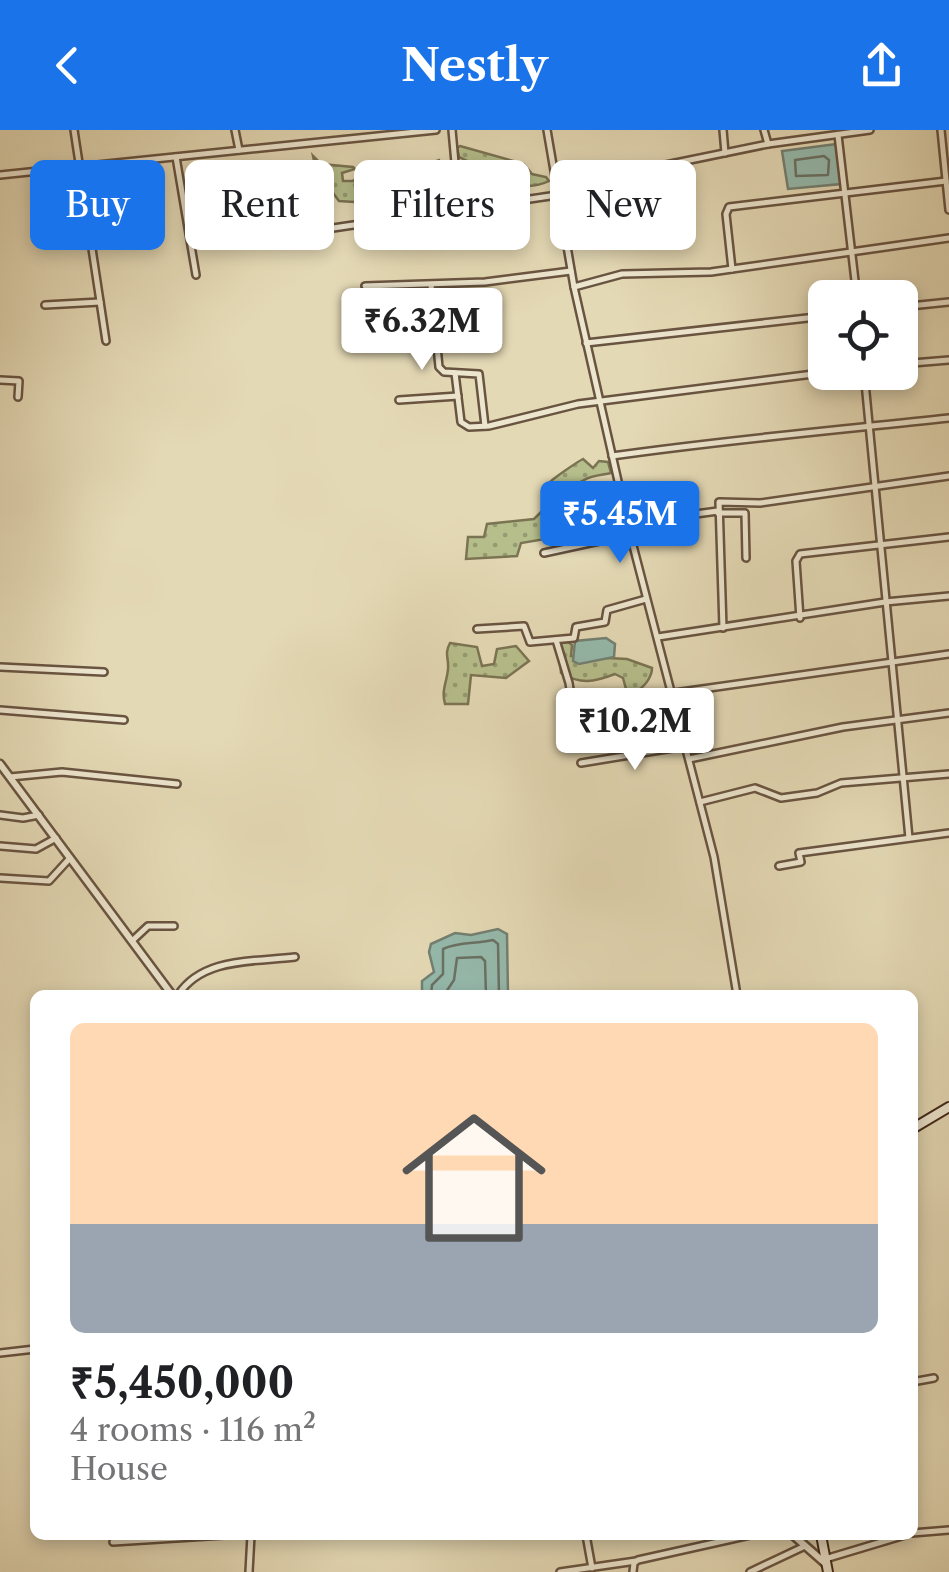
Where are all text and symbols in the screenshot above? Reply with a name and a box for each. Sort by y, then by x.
text: Nestly [401,37,548,93]
icon: back [40,38,95,93]
icon: share [854,38,909,93]
chip: Buy [30,160,165,250]
chip: Rent [185,160,334,250]
chip: Filters [354,160,530,250]
chip: New [550,160,696,250]
map controls [808,280,918,390]
button: locate [808,280,918,390]
pin: ₹6.32M [341,288,503,373]
text: ₹6.32M [363,301,481,340]
pin: ₹5.45M [539,481,701,566]
text: ₹5.45M [562,494,678,533]
pin: ₹10.2M [554,688,716,773]
text: ₹10.2M [578,701,692,740]
icon: home [384,1088,564,1268]
text: ₹5,450,000 [70,1357,294,1409]
text: 4 rooms · 116 m² [70,1410,316,1449]
text: House [70,1449,168,1488]

